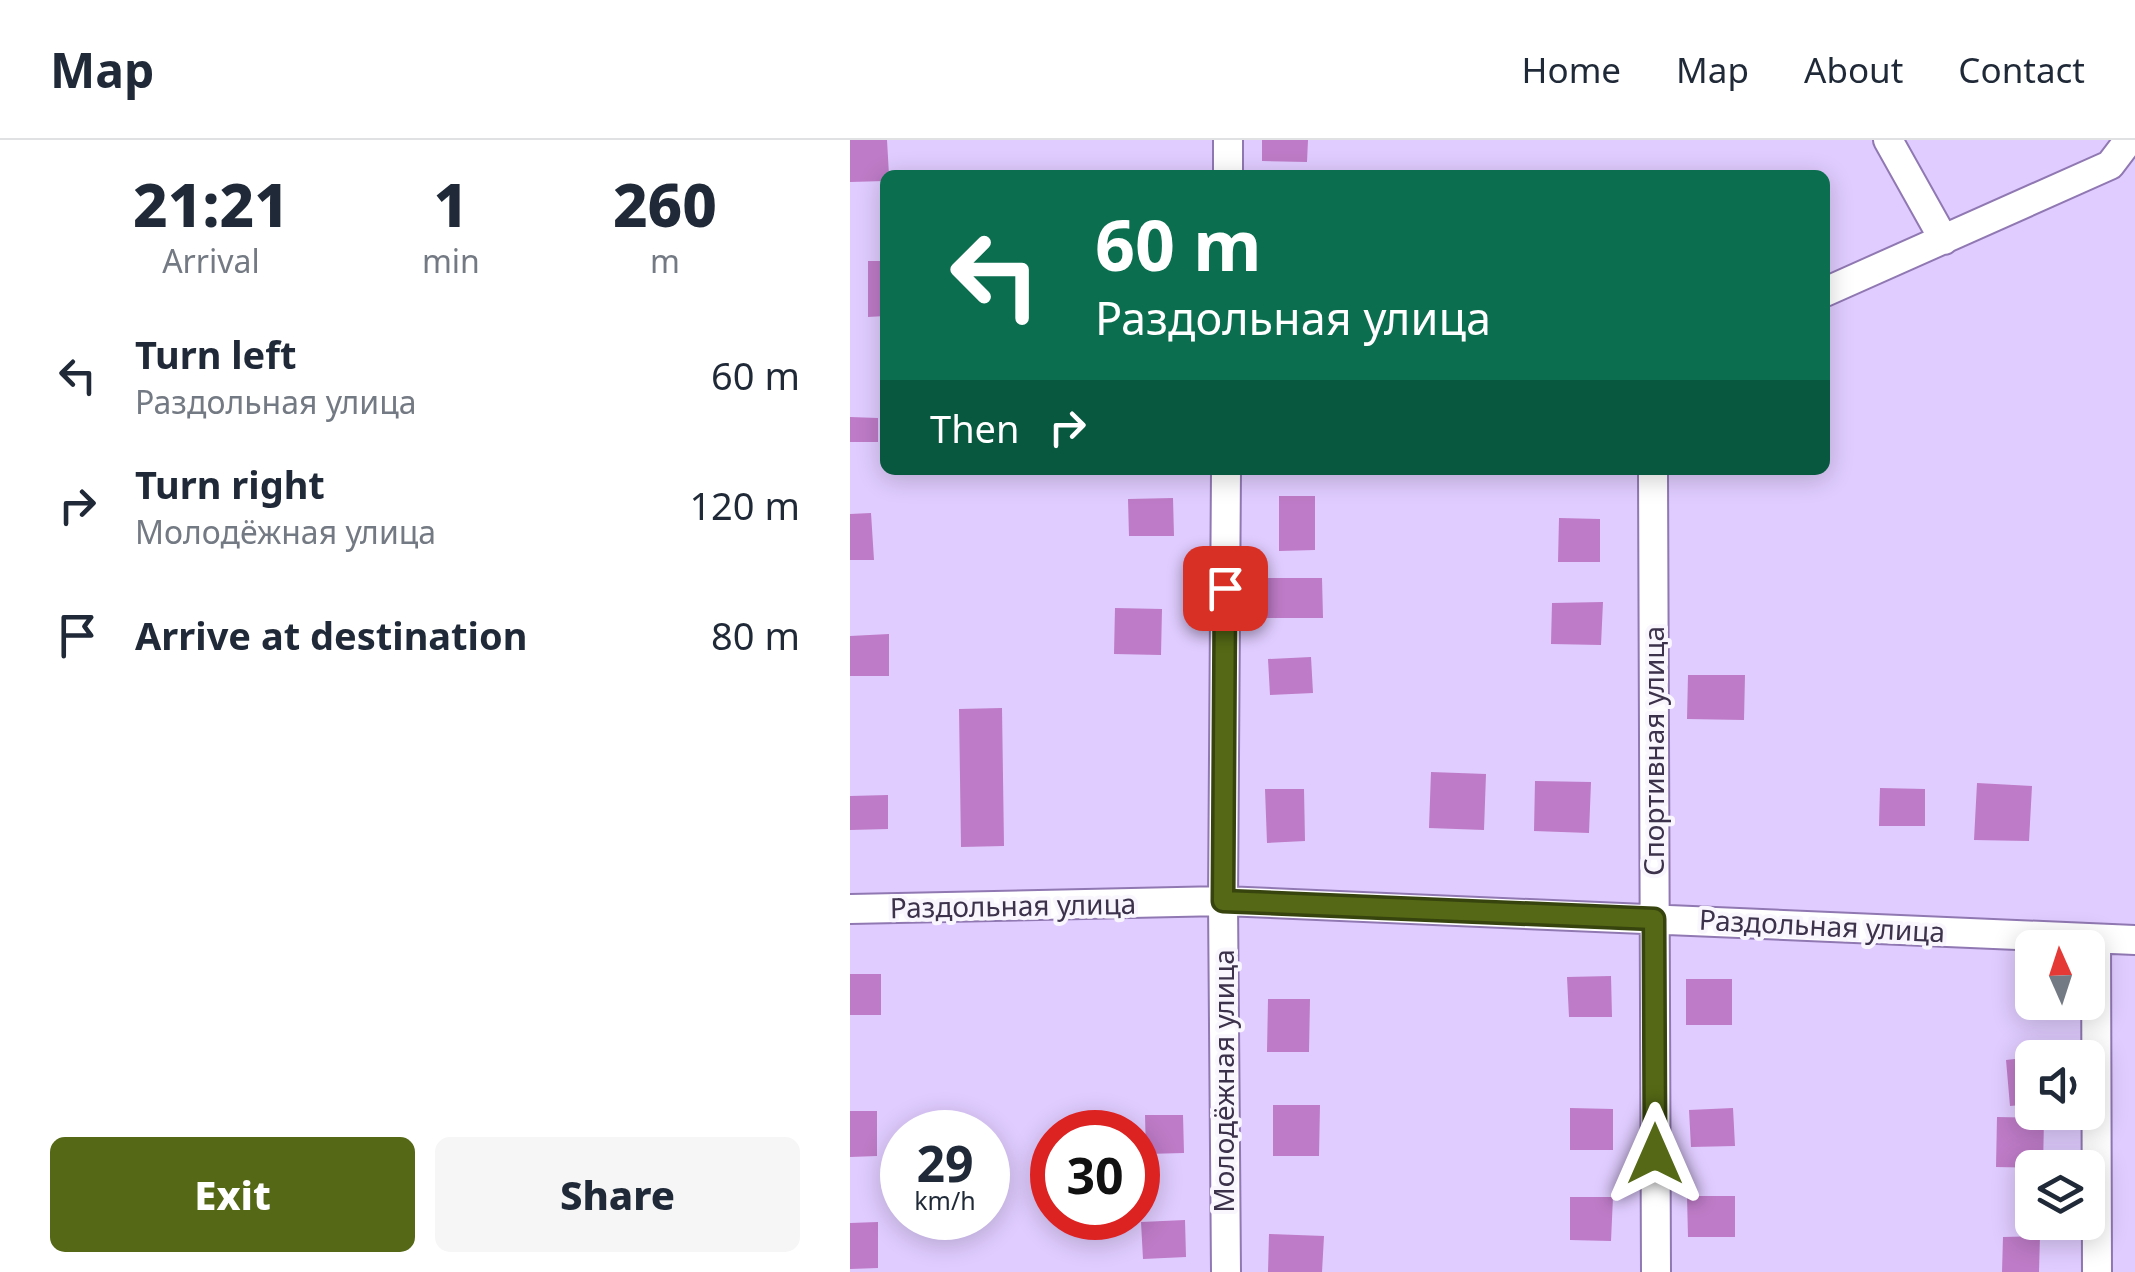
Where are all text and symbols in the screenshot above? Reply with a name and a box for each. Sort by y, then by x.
text: Map [50,37,154,102]
text: Home [1522,46,1621,93]
text: Map [1676,46,1749,93]
text: About [1804,46,1903,93]
text: Contact [1958,46,2085,93]
text: 21:21 [133,163,289,245]
text: 1 [434,163,468,245]
text: 260 [613,163,717,245]
text: 60 m [1095,196,1262,292]
icon: left [930,210,1060,340]
text: Arrival [162,239,260,282]
text: min [422,239,480,282]
text: m [650,239,680,282]
text: Раздольная улица [1095,287,1491,348]
text: Turn left [135,328,297,380]
icon: left [50,348,105,403]
text: 60 m [711,349,800,401]
text: Раздольная улица [135,380,417,423]
icon: right [1040,400,1095,455]
text: Then [930,402,1020,454]
text: Turn right [135,458,325,510]
icon: right [50,478,105,533]
text: 120 m [689,479,800,531]
text: Молодёжная улица [135,510,436,553]
pin [1183,546,1268,631]
icon: arrive [1198,561,1253,616]
icon: arrive [50,608,105,663]
text: Arrive at destination [135,609,527,661]
text: 80 m [711,609,800,661]
street label: Спортивная улица [1634,626,1672,876]
street label: Раздольная улица [889,884,1136,926]
street label: Раздольная улица [1698,900,1946,950]
north arrow [2015,930,2105,1020]
map controls [2015,930,2105,1240]
street label: Молодёжная улица [1204,949,1242,1213]
button: sound [2015,1040,2105,1130]
position arrow [1603,1102,1707,1206]
speed limit sign: 30 [1030,1110,1160,1240]
text: 29 [916,1129,974,1197]
button: Exit [50,1137,415,1252]
button: Share [435,1137,800,1252]
button: layers [2015,1150,2105,1240]
text: km/h [914,1183,976,1217]

